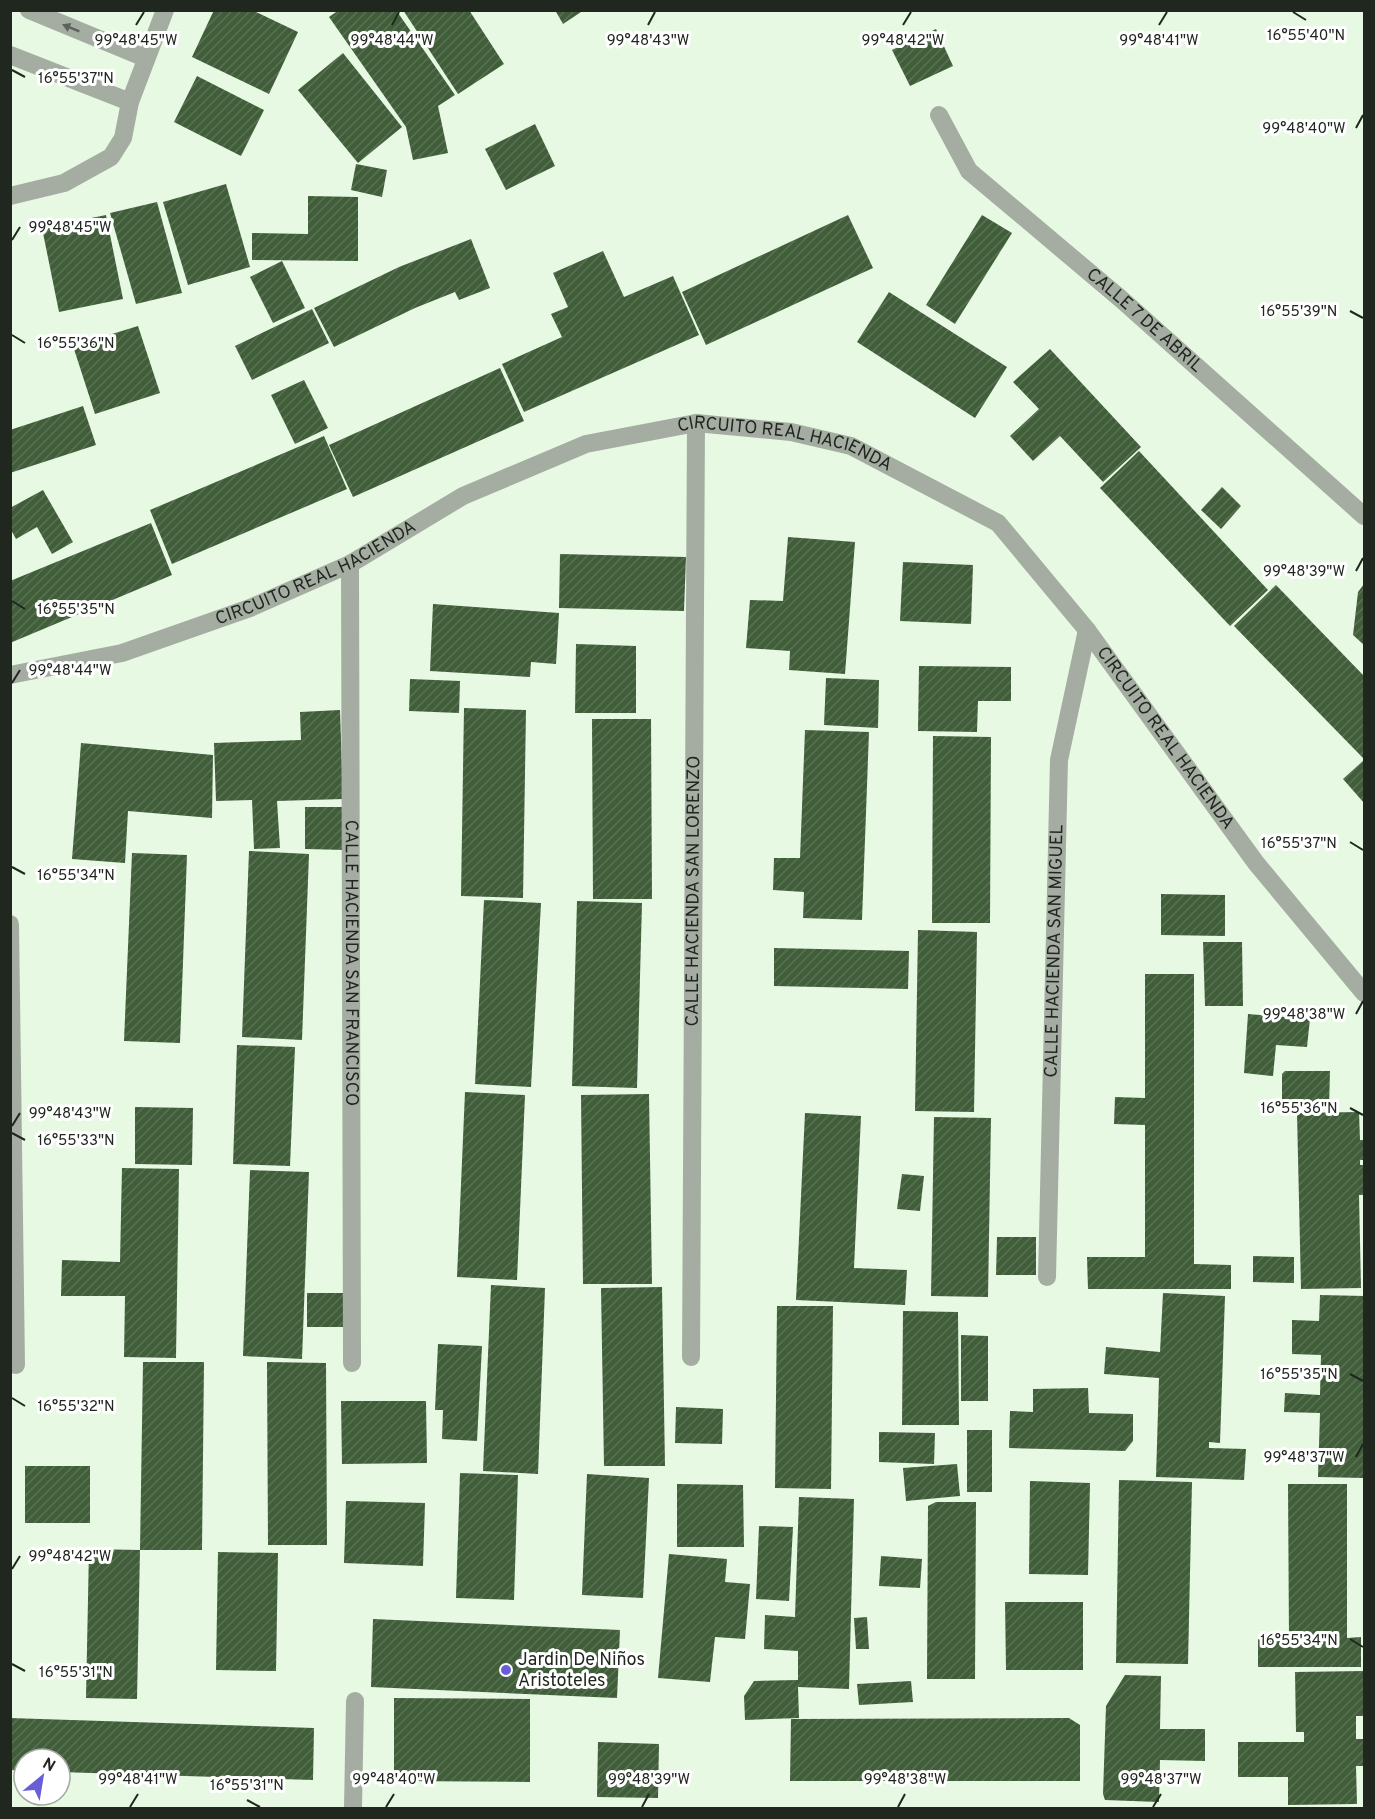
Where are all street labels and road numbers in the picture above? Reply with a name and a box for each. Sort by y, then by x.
street label: CALLE 7 DE ABRIL [1081,263,1207,378]
street label: CIRCUITO REAL HACIENDA [675,411,896,477]
street label: CIRCUITO REAL HACIENDA [212,515,420,631]
street label: CIRCUITO REAL HACIENDA [1091,642,1239,834]
street label: CALLE HACIENDA SAN LORENZO [681,755,706,1027]
street label: CALLE HACIENDA SAN FRANCISCO [339,820,363,1106]
street label: CALLE HACIENDA SAN MIGUEL [1040,824,1069,1078]

